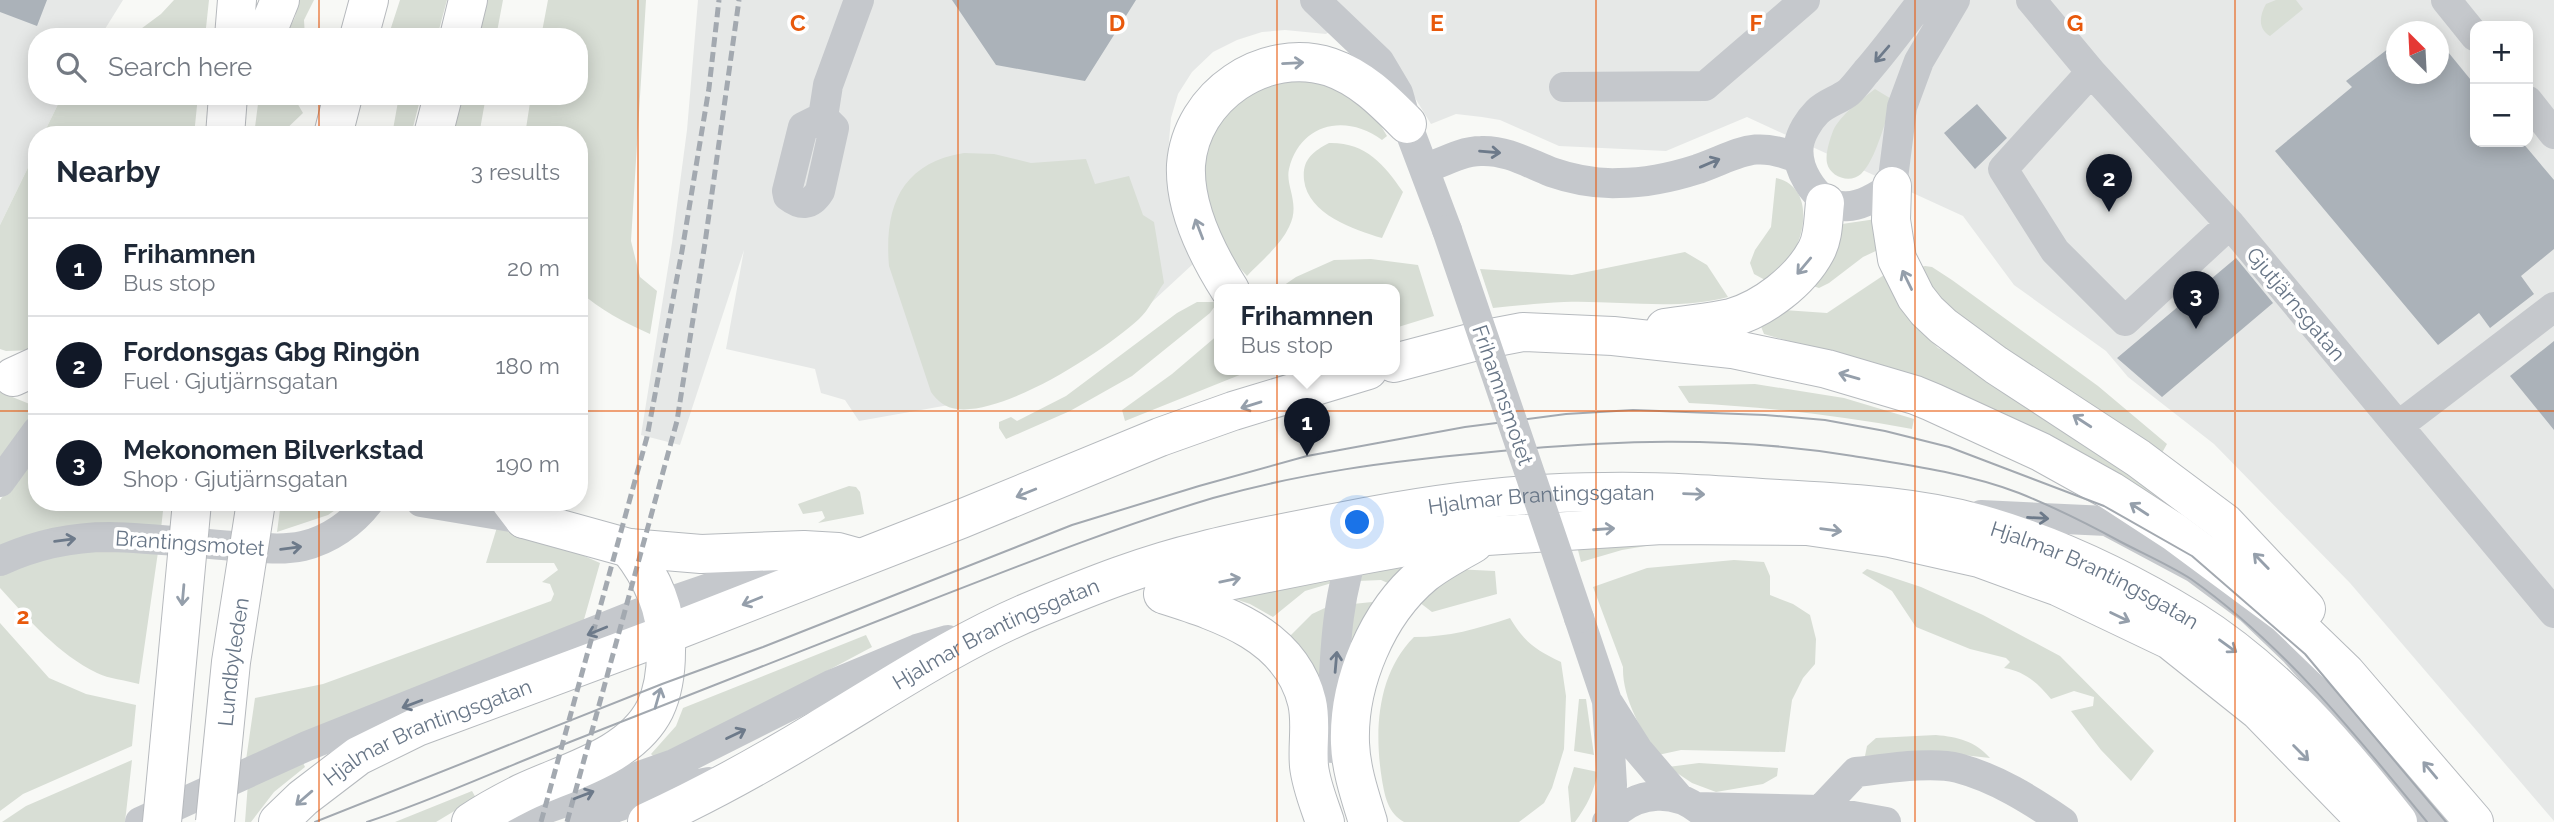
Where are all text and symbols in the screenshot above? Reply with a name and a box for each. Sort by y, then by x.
text: C [790,9,806,36]
text: D [1109,9,1125,36]
text: E [1430,9,1444,36]
text: F [1749,9,1763,36]
text: G [2067,9,2083,36]
north arrow [2386,21,2449,84]
map controls [2470,21,2533,147]
button: + [2470,21,2533,84]
search box [28,28,588,105]
one-way arrow [1874,45,1890,63]
icon: search [52,48,90,86]
text: Search here [108,52,252,82]
one-way arrow [1281,56,1304,69]
button: − [2470,84,2533,147]
one-way arrow [1478,146,1501,159]
text: Nearby [56,154,160,189]
pin: 2 [2086,154,2132,212]
one-way arrow [1699,156,1720,169]
text: 3 results [471,158,560,185]
one-way arrow [1192,219,1204,241]
text: Frihamnen [123,239,256,269]
street label: Gjutjärnsgatan [2241,242,2351,366]
text: 1 [73,254,85,281]
text: 20 m [507,254,560,281]
one-way arrow [1796,257,1812,275]
text: Bus stop [123,269,215,296]
one-way arrow [1900,270,1914,291]
pin: 3 [2173,271,2219,329]
popup [1214,284,1400,375]
text: Frihamnen [1241,301,1373,331]
street label: Frihamnsmotet [1467,322,1539,468]
text: Bus stop [1241,331,1333,358]
text: Fordonsgas Gbg Ringön [123,337,420,367]
text: 2 [73,352,85,379]
text: 180 m [495,352,560,379]
text: Fuel · Gjutjärnsgatan [123,367,338,394]
one-way arrow [1839,368,1861,381]
pin: 1 [1284,398,1330,456]
one-way arrow [1240,400,1262,413]
one-way arrow [2073,414,2093,428]
text: Mekonomen Bilverkstad [123,435,424,465]
text: 3 [73,450,85,477]
text: 190 m [496,450,560,477]
text: Shop · Gjutjärnsgatan [123,465,348,492]
street label: Hjalmar Brantingsgatan [1426,479,1655,519]
one-way arrow [1016,487,1037,500]
one-way arrow [1682,487,1705,500]
one-way arrow [2130,502,2150,516]
your location [1340,505,1374,539]
one-way arrow [2027,511,2050,524]
street label: Hjalmar Brantingsgatan [1988,515,2204,634]
one-way arrow [1593,522,1615,535]
one-way arrow [1820,523,1842,536]
street label: Brantingsmotet [114,525,266,561]
one-way arrow [53,534,75,547]
one-way arrow [280,541,302,554]
one-way arrow [2253,552,2270,569]
street label: Hjalmar Brantingsgatan [888,572,1102,694]
one-way arrow [1218,573,1241,587]
one-way arrow [176,583,189,605]
one-way arrow [742,595,763,608]
street label: Lundbyleden [212,596,253,728]
text: 2 [17,602,29,629]
one-way arrow [2109,610,2130,624]
one-way arrow [587,625,608,638]
one-way arrow [2219,638,2237,653]
one-way arrow [1330,652,1343,674]
street label: Hjalmar Brantingsgatan [318,673,535,791]
one-way arrow [652,687,665,709]
one-way arrow [402,699,424,712]
one-way arrow [725,727,746,741]
one-way arrow [2292,744,2309,761]
one-way arrow [2422,761,2438,779]
one-way arrow [573,788,594,800]
one-way arrow [295,790,313,806]

